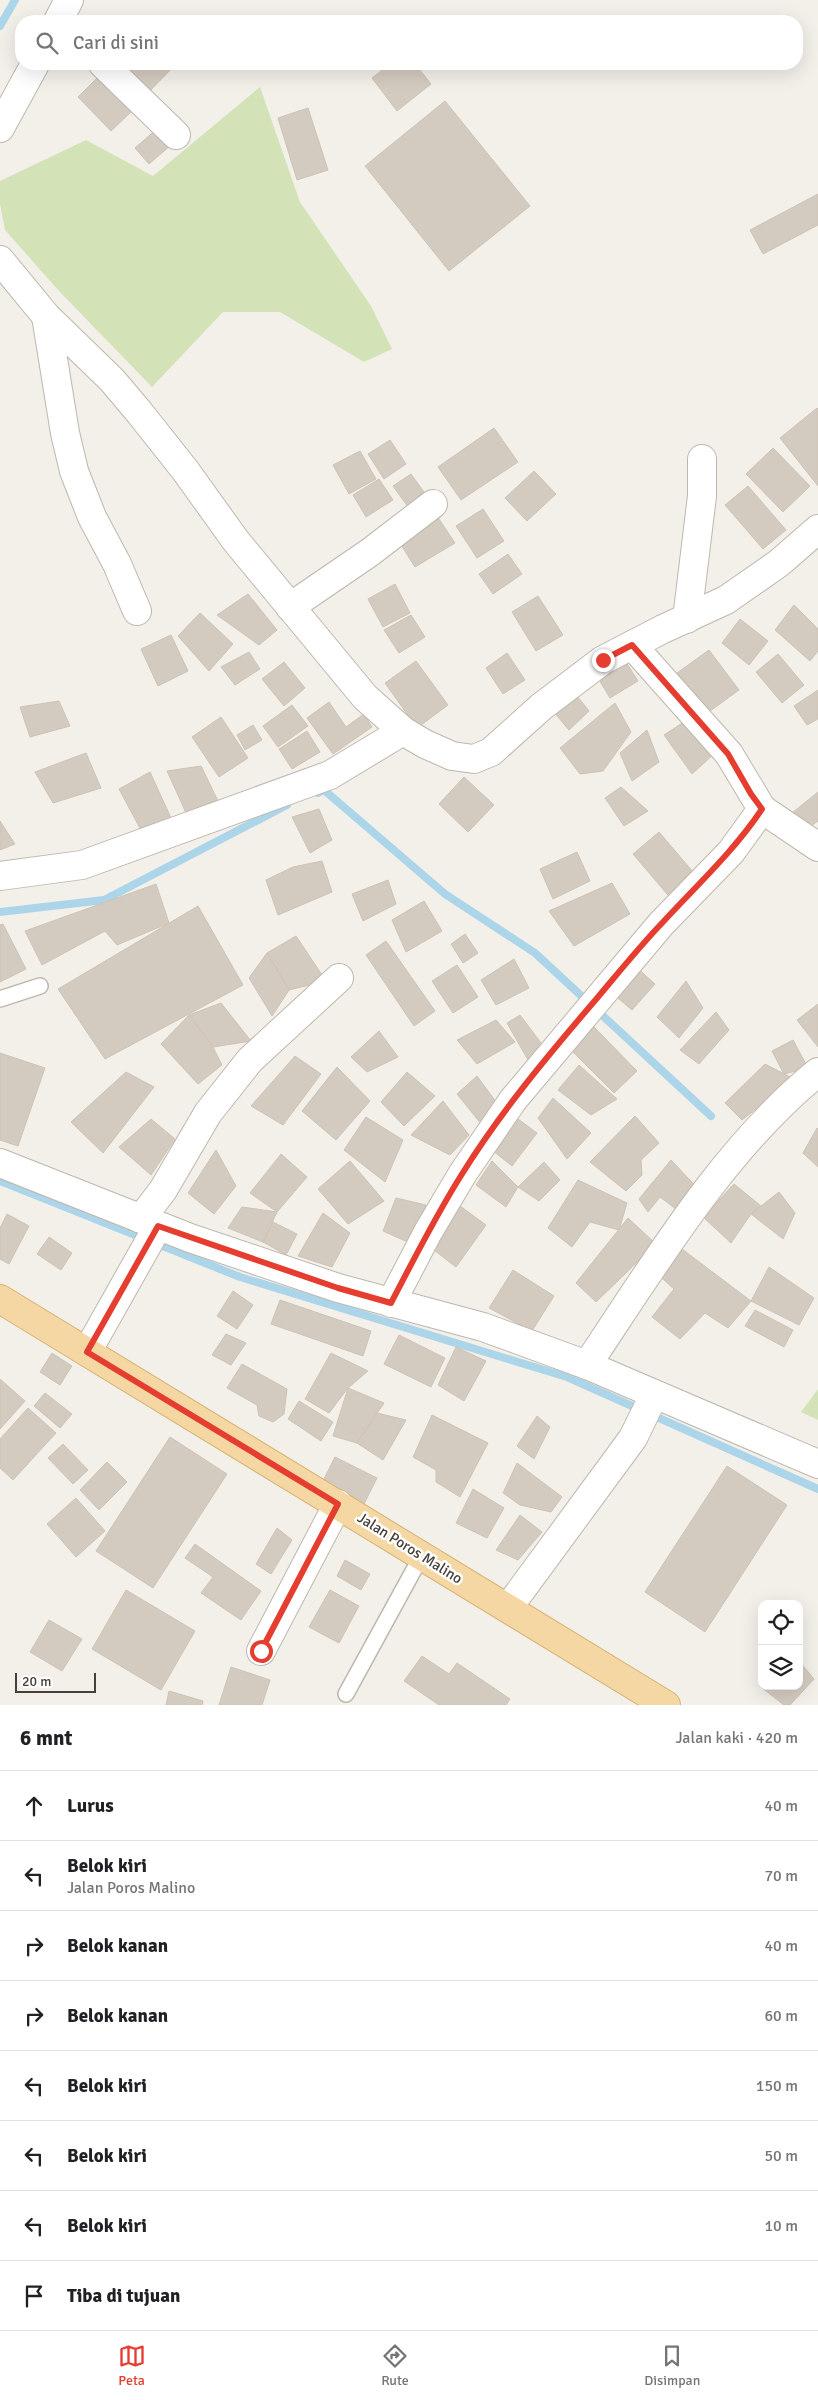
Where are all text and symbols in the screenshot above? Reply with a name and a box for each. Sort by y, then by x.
search box [15,15,803,70]
icon: search [33,29,61,57]
text: Cari di sini [73,31,159,55]
route end [592,649,615,672]
street label: Jalan Poros Malino [354,1508,466,1588]
map controls [758,1600,803,1690]
button: locate [758,1600,803,1645]
route start [250,1640,273,1663]
button: layers [758,1645,803,1690]
scale bar [15,1670,96,1693]
text: 20 m [22,1673,51,1690]
text: 6 mnt [20,1725,72,1751]
text: Jalan kaki · 420 m [676,1728,798,1748]
icon: ahead [20,1792,48,1820]
text: Lurus [67,1794,114,1818]
text: 40 m [764,1796,798,1816]
text: Belok kiri [67,1854,147,1878]
icon: left [20,1862,48,1890]
text: 70 m [764,1866,798,1886]
text: Jalan Poros Malino [67,1878,195,1898]
icon: right [20,1932,48,1960]
text: Belok kanan [67,1934,168,1958]
text: 40 m [764,1936,798,1956]
icon: right [20,2002,48,2030]
text: Belok kanan [67,2004,168,2028]
text: 60 m [764,2006,798,2026]
icon: left [20,2072,48,2100]
text: Belok kiri [67,2074,147,2098]
text: 150 m [756,2076,798,2096]
icon: left [20,2142,48,2170]
text: Belok kiri [67,2144,147,2168]
text: 50 m [764,2146,798,2166]
icon: left [20,2212,48,2240]
text: Belok kiri [67,2214,147,2238]
text: 10 m [764,2216,798,2236]
icon: arrive [20,2282,48,2310]
text: Tiba di tujuan [67,2284,180,2308]
tab: Peta [118,2342,146,2389]
tab: Rute [381,2342,409,2389]
tab: Disimpan [644,2342,700,2389]

